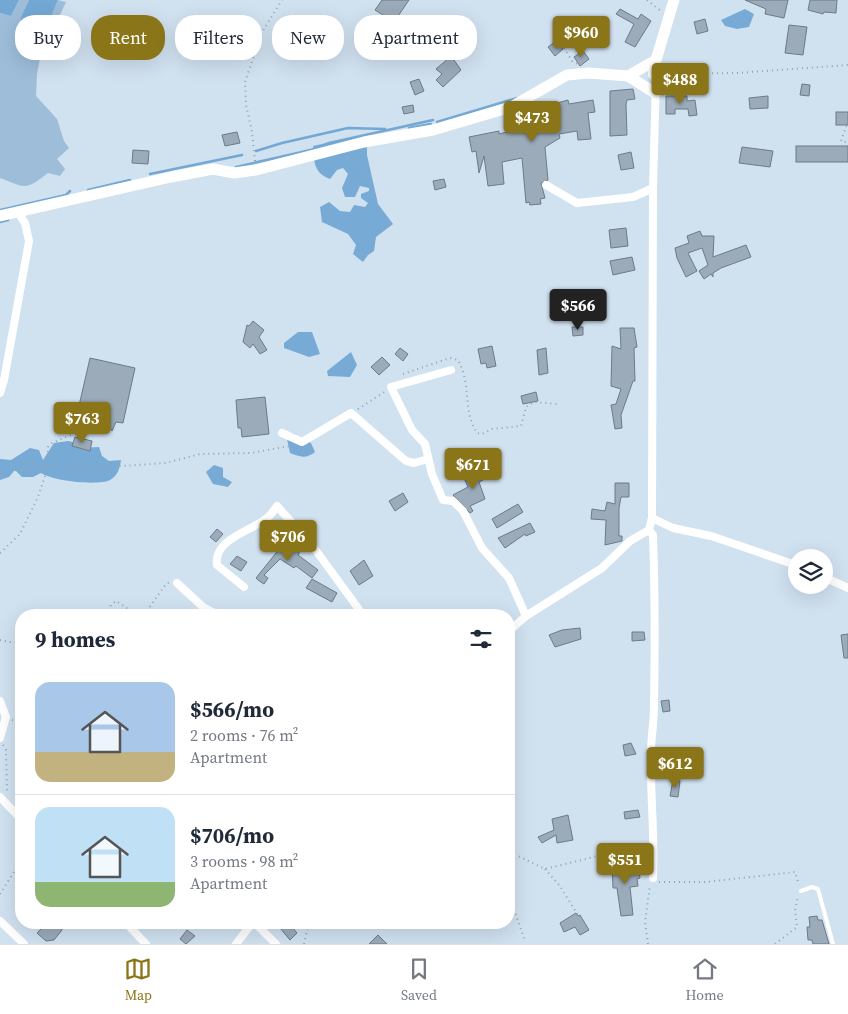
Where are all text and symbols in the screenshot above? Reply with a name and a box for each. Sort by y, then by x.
chip: Buy [15,15,81,60]
chip: Rent [91,15,165,60]
chip: Filters [175,15,262,60]
chip: New [272,15,344,60]
chip: Apartment [354,15,477,60]
pin: $960 [551,15,611,58]
text: $960 [564,21,598,43]
pin: $488 [650,62,710,105]
text: $488 [663,68,697,90]
pin: $473 [502,100,562,143]
text: $473 [515,106,549,128]
pin: $566 [548,288,608,331]
text: $566 [561,294,595,316]
pin: $763 [52,402,112,444]
text: $763 [65,407,99,429]
pin: $671 [443,448,503,490]
text: $671 [456,453,490,475]
pin: $706 [258,520,318,562]
text: $706 [271,525,305,547]
map controls [788,549,833,594]
button: layers [788,549,833,594]
text: 9 homes [35,625,115,654]
icon: filters [467,625,495,653]
text: $566/mo [190,695,274,724]
icon: home [75,702,135,762]
text: 2 rooms · 76 m² [190,724,298,746]
text: Apartment [190,746,267,768]
pin: $612 [645,746,705,789]
text: $612 [658,752,692,774]
text: $706/mo [190,821,274,850]
icon: home [75,827,135,887]
pin: $551 [595,842,655,885]
text: $551 [608,848,642,870]
text: 3 rooms · 98 m² [190,850,298,872]
text: Apartment [190,872,267,894]
tab: Map [124,955,152,1005]
tab: Saved [401,955,437,1005]
tab: Home [685,955,724,1005]

